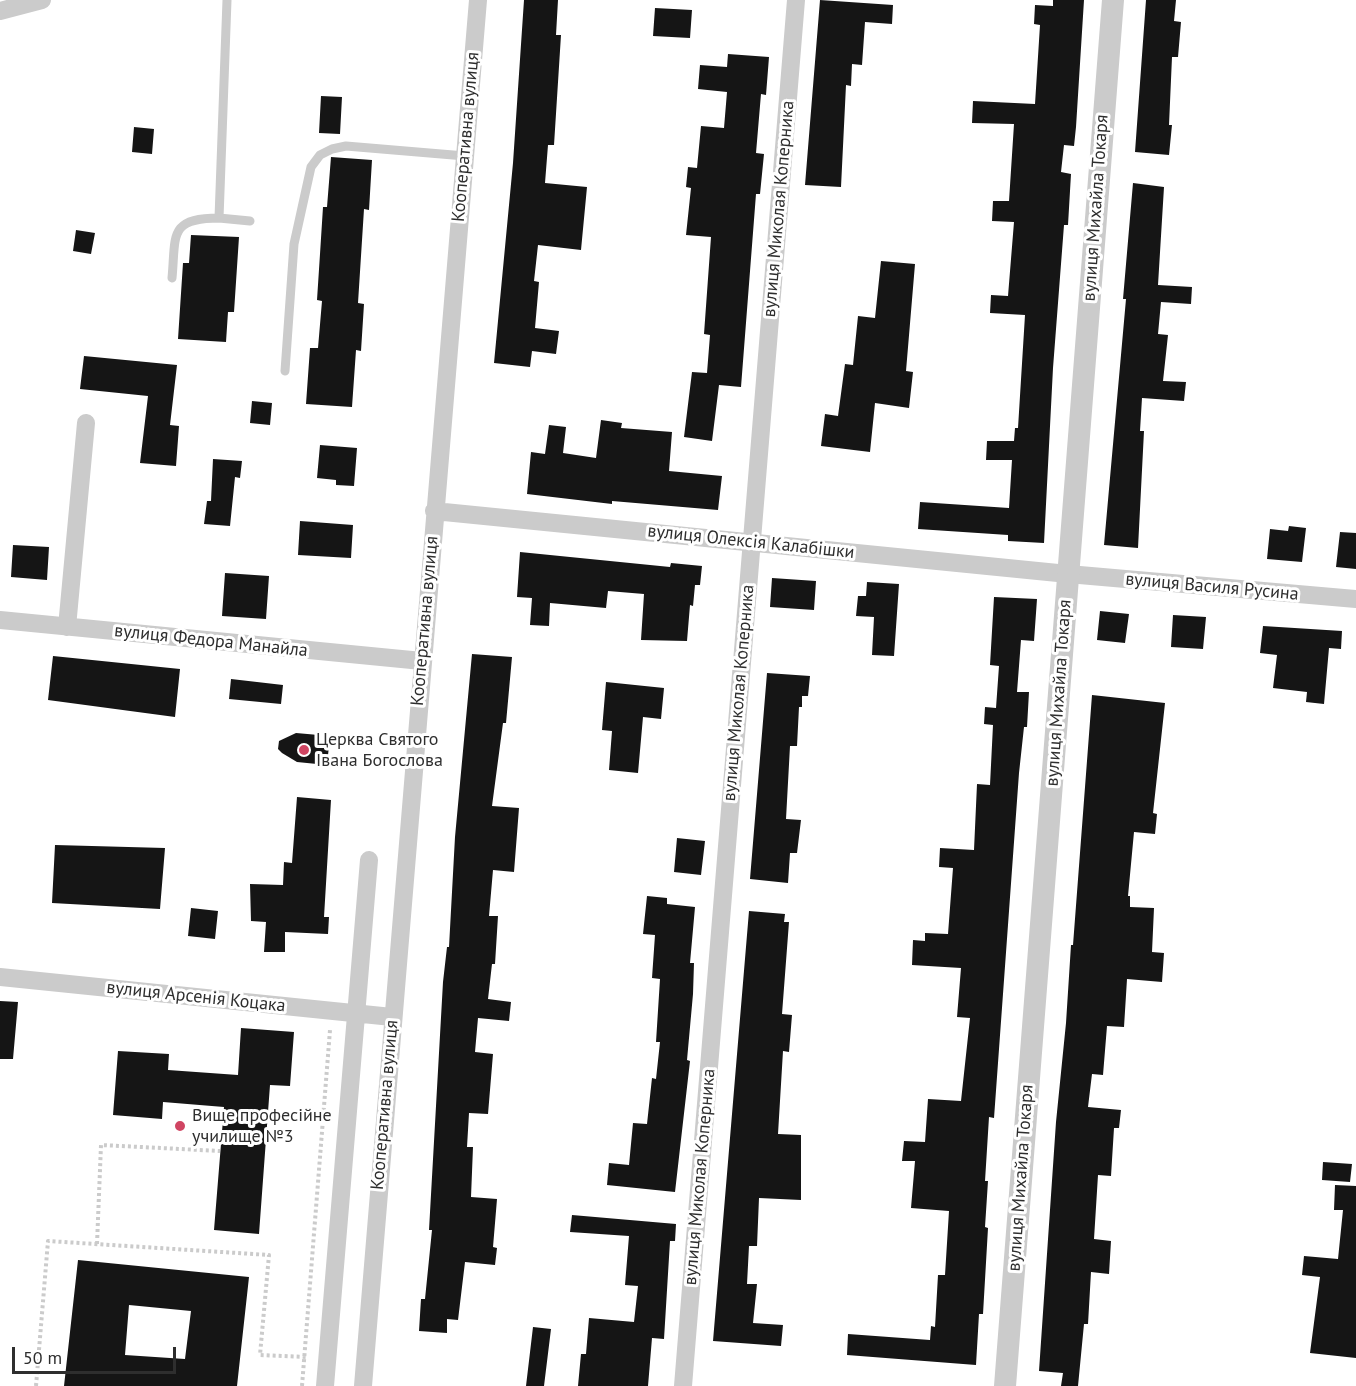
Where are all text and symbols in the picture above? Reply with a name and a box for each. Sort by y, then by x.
street label: Кооперативна вулиця [448,51,484,223]
street label: вулиця Миколая Коперника [759,100,799,318]
street label: вулиця Михайла Токаря [1079,114,1113,302]
street label: вулиця Олексія Калабішки [646,520,856,564]
street label: Кооперативна вулиця [407,535,443,707]
street label: вулиця Василя Русина [1124,569,1300,605]
street label: вулиця Миколая Коперника [719,584,759,802]
street label: вулиця Михайла Токаря [1042,599,1076,787]
street label: вулиця Федора Манайла [113,620,309,662]
place label: Церква Святого Івана Богослова [316,729,443,771]
marker: Церква Святого Івана Богослова [297,743,311,757]
street label: вулиця Арсенія Коцака [105,977,287,1017]
street label: Кооперативна вулиця [367,1019,403,1191]
street label: вулиця Миколая Коперника [680,1068,720,1286]
street label: вулиця Михайла Токаря [1004,1084,1038,1272]
place label: Вище професійне училище №3 [192,1105,332,1148]
marker: Вище професійне училище №3 [173,1119,187,1133]
scale bar [15,1335,178,1373]
text: 50 m [23,1346,62,1369]

